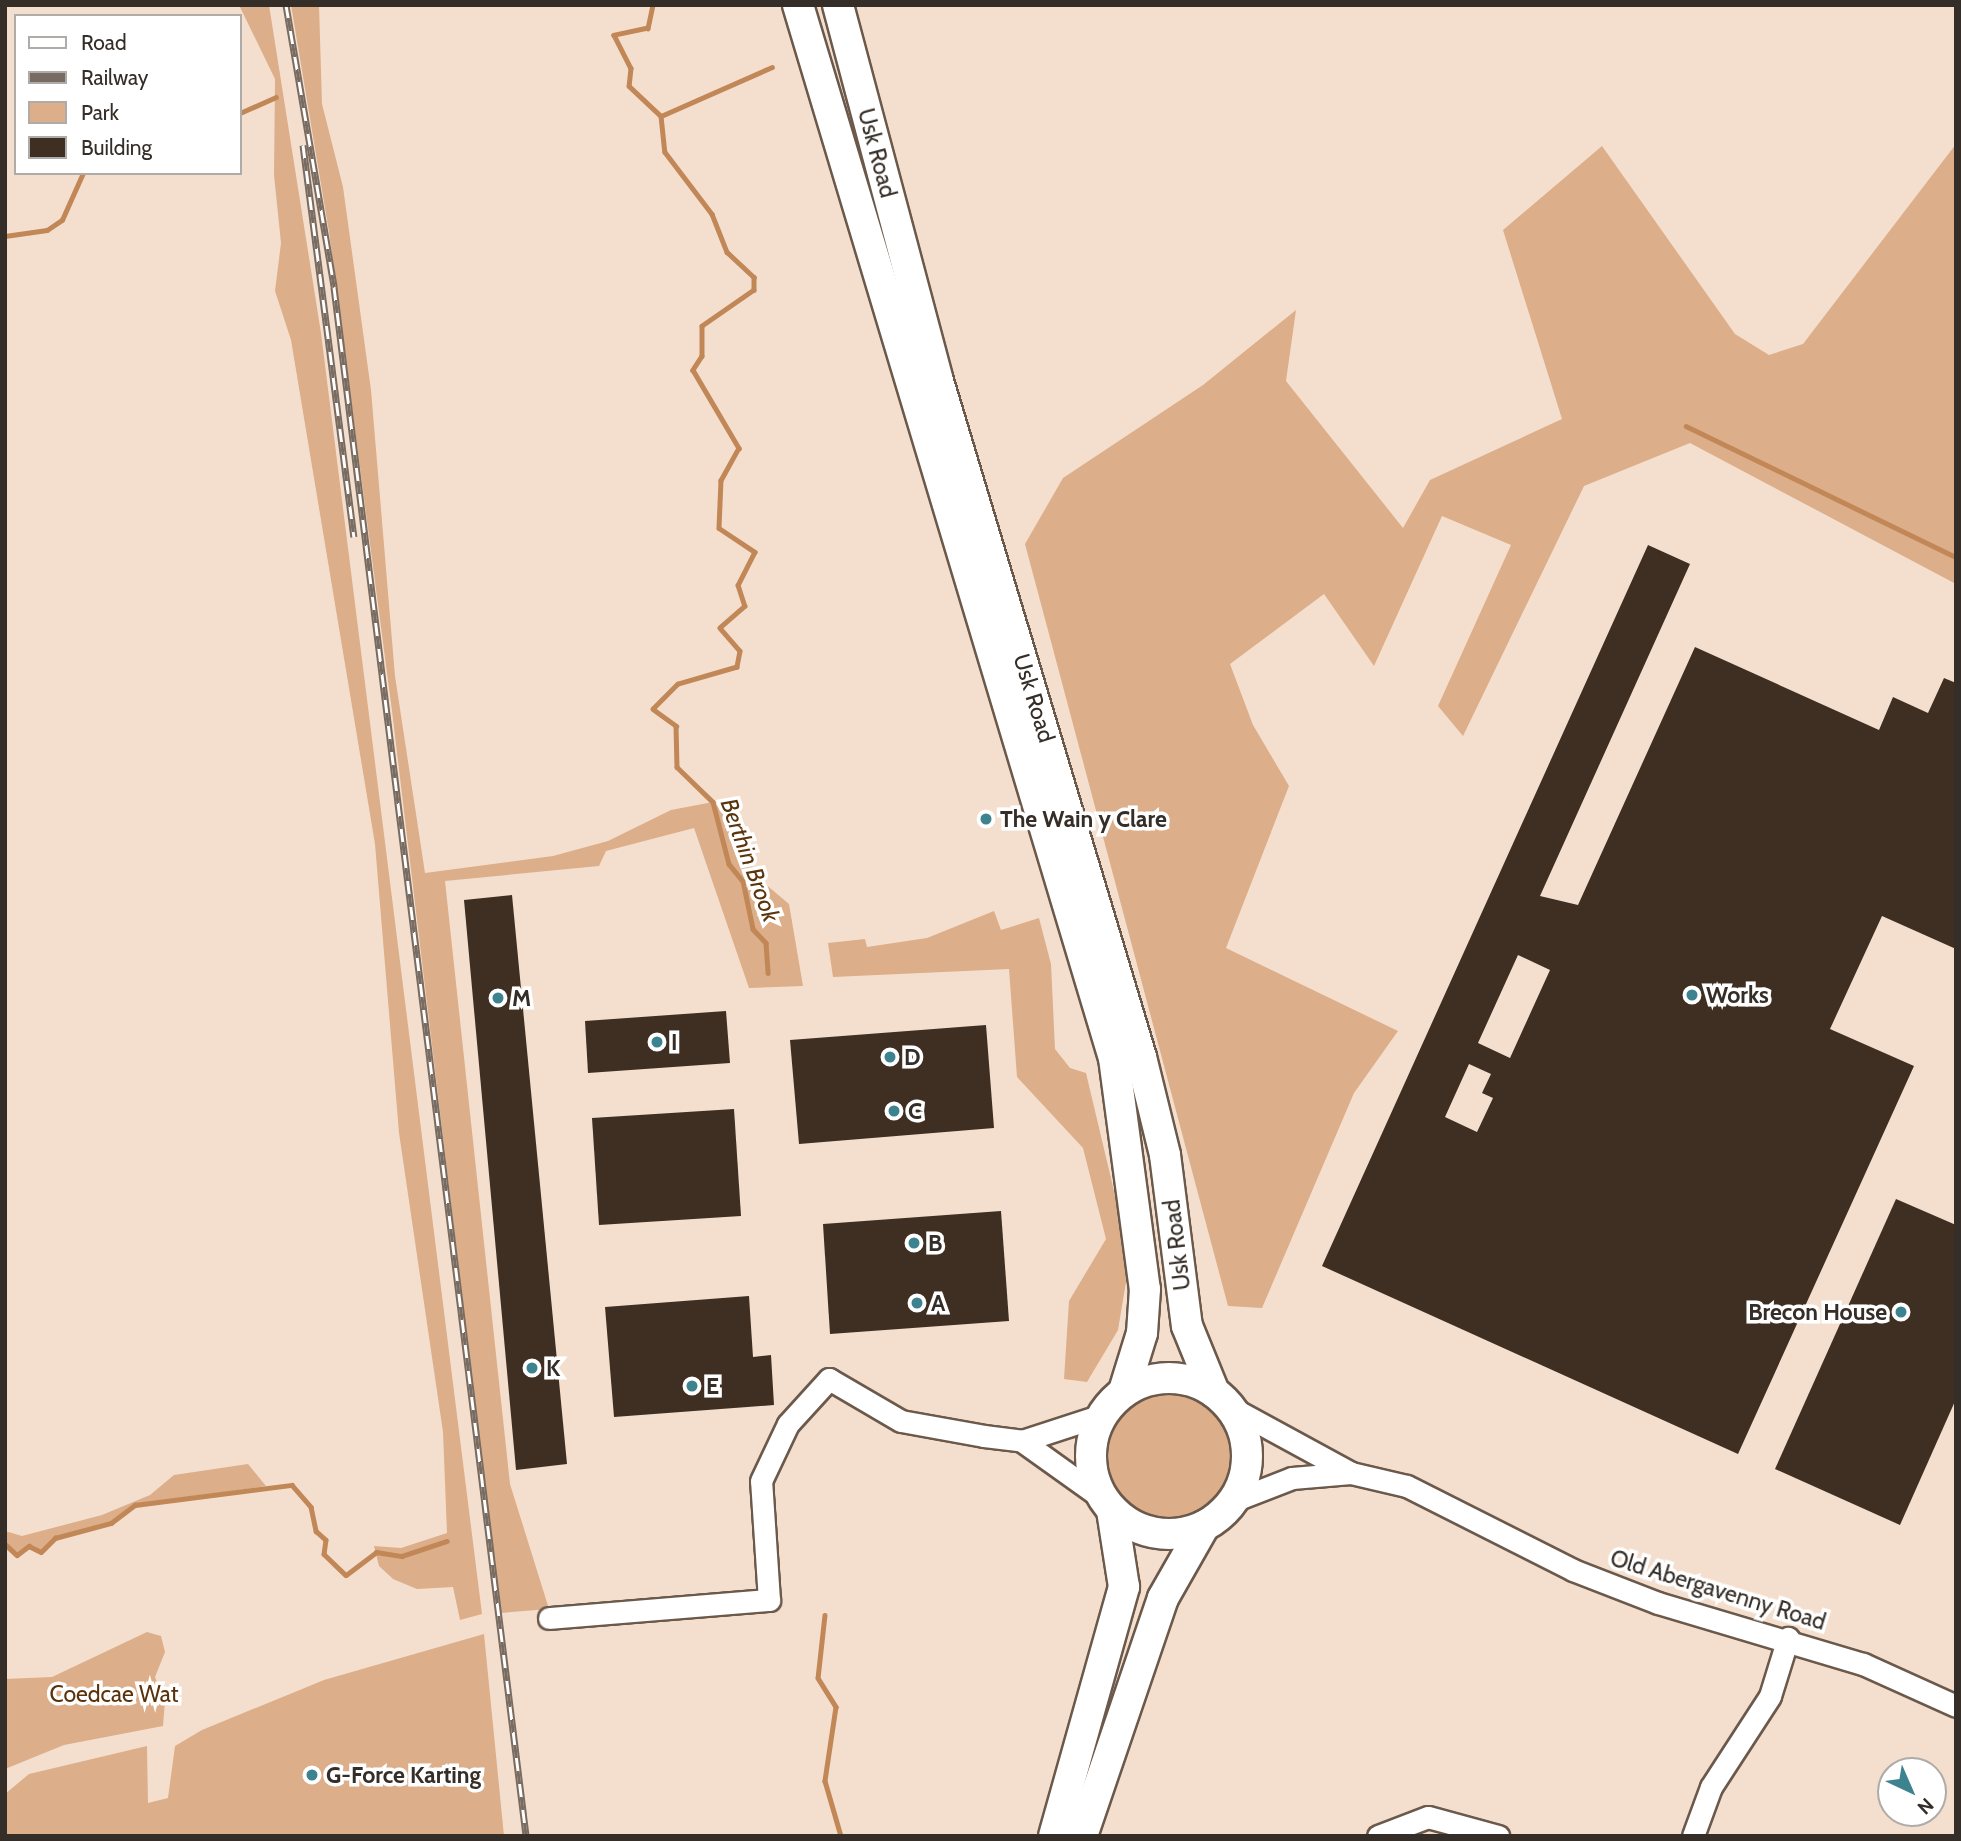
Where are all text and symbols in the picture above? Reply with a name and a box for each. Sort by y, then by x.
legend [14,14,242,175]
text: Road [81,30,127,55]
text: Railway [81,65,148,90]
text: Park [81,100,119,125]
street label: Usk Road [852,105,902,201]
text: Building [81,135,152,160]
street label: Usk Road [1007,650,1061,746]
water label: Berthin Brook [714,794,786,926]
place label: The Wain y Clare [1000,805,1167,833]
marker: The Wain y Clare [978,811,994,827]
place label: Works [1706,981,1769,1009]
place label: M [512,984,531,1012]
marker: Works [1684,987,1700,1003]
marker: M [490,990,506,1006]
place label: I [671,1028,677,1056]
marker: I [649,1034,665,1050]
place label: D [904,1043,921,1071]
marker: D [882,1049,898,1065]
place label: C [908,1097,922,1125]
marker: C [886,1103,902,1119]
street label: Usk Road [1158,1198,1196,1292]
place label: B [928,1229,942,1257]
marker: B [906,1235,922,1251]
place label: A [931,1289,945,1317]
marker: A [909,1295,925,1311]
place label: Brecon House [1748,1298,1887,1326]
marker: Brecon House [1893,1304,1909,1320]
place label: K [546,1354,560,1382]
marker: K [524,1360,540,1376]
place label: E [706,1372,719,1400]
marker: E [684,1378,700,1394]
street label: Old Abergavenny Road [1607,1544,1829,1636]
park label: Coedcae Wat [50,1680,178,1708]
north arrow [1877,1757,1947,1827]
place label: G-Force Karting [326,1761,481,1789]
marker: G-Force Karting [304,1767,320,1783]
text: N [1913,1793,1938,1819]

